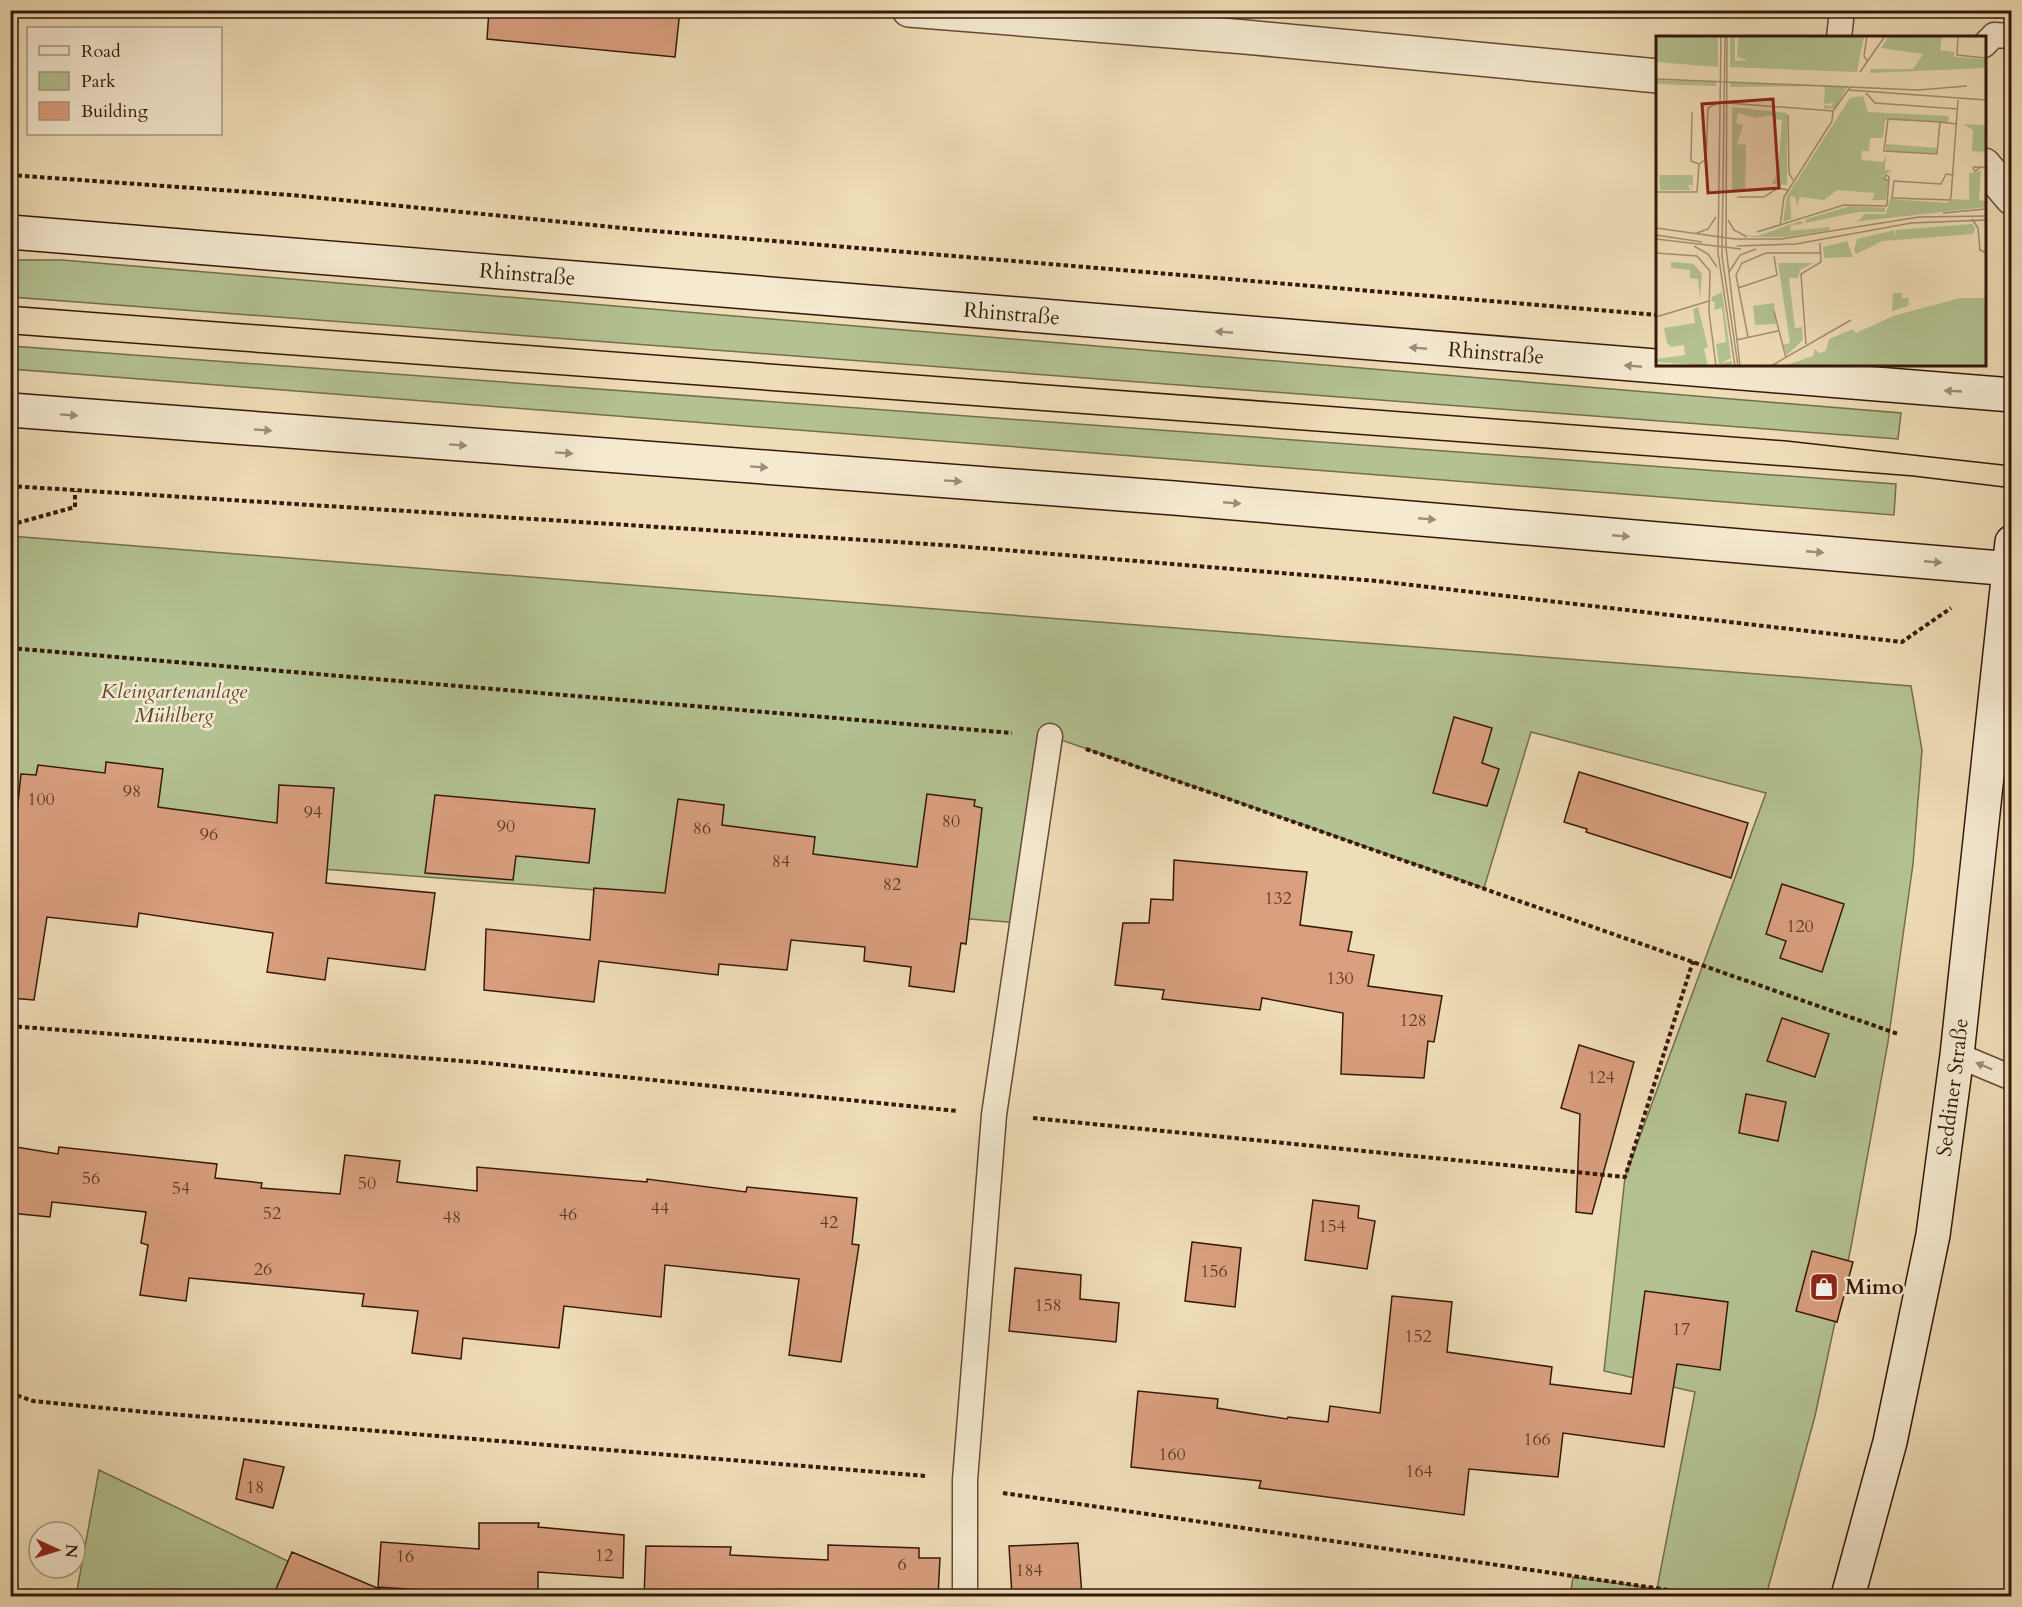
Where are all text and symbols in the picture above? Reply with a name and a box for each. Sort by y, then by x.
legend [27,27,222,135]
inset map [1656,36,1986,366]
text: Road [81,39,121,64]
text: Park [81,69,116,94]
text: Building [81,99,149,124]
street label: Rhinstraße [478,256,576,293]
street label: Rhinstraße [962,296,1061,332]
one-way arrow [1214,327,1233,337]
street label: Rhinstraße [1447,335,1545,372]
one-way arrow [1408,343,1427,353]
one-way arrow [1624,361,1643,371]
one-way arrow [1944,387,1963,396]
one-way arrow [59,410,78,419]
one-way arrow [254,425,273,434]
one-way arrow [448,440,467,450]
one-way arrow [555,448,574,458]
one-way arrow [749,462,768,472]
one-way arrow [944,477,963,486]
one-way arrow [1223,498,1242,508]
one-way arrow [1417,514,1436,524]
one-way arrow [1612,531,1631,541]
one-way arrow [1806,547,1825,557]
one-way arrow [1924,558,1943,567]
park label: Kleingartenanlage Mühlberg [101,677,248,730]
house number: 98 [123,779,141,804]
house number: 100 [27,787,55,812]
house number: 94 [304,800,322,825]
house number: 80 [942,809,960,834]
house number: 90 [497,814,515,839]
house number: 86 [693,816,711,841]
house number: 96 [200,822,218,847]
house number: 84 [772,849,790,874]
house number: 82 [883,872,901,897]
house number: 132 [1264,886,1292,911]
house number: 120 [1786,914,1814,939]
house number: 130 [1326,966,1354,991]
house number: 128 [1399,1008,1427,1033]
street label: Seddiner Straße [1930,1017,1976,1158]
one-way arrow [1975,1061,1993,1071]
house number: 124 [1587,1065,1615,1090]
house number: 56 [82,1166,100,1191]
house number: 50 [358,1171,376,1196]
house number: 54 [172,1176,190,1201]
house number: 44 [651,1196,669,1221]
house number: 52 [263,1201,281,1226]
house number: 46 [559,1202,577,1227]
house number: 48 [443,1205,461,1230]
house number: 42 [820,1210,838,1235]
house number: 154 [1318,1214,1346,1239]
house number: 26 [254,1257,272,1282]
house number: 156 [1200,1259,1228,1284]
shop icon: Mimo [1808,1271,1840,1303]
place label: Mimo [1845,1273,1904,1302]
house number: 158 [1034,1293,1062,1318]
house number: 17 [1672,1317,1690,1342]
house number: 152 [1404,1324,1432,1349]
house number: 166 [1523,1427,1551,1452]
house number: 160 [1158,1442,1186,1467]
house number: 164 [1405,1459,1433,1484]
house number: 18 [246,1475,264,1500]
north arrow [27,1520,87,1580]
text: N [60,1543,82,1559]
house number: 12 [595,1543,613,1568]
house number: 16 [396,1544,414,1569]
house number: 6 [897,1552,907,1577]
house number: 184 [1015,1558,1043,1583]

